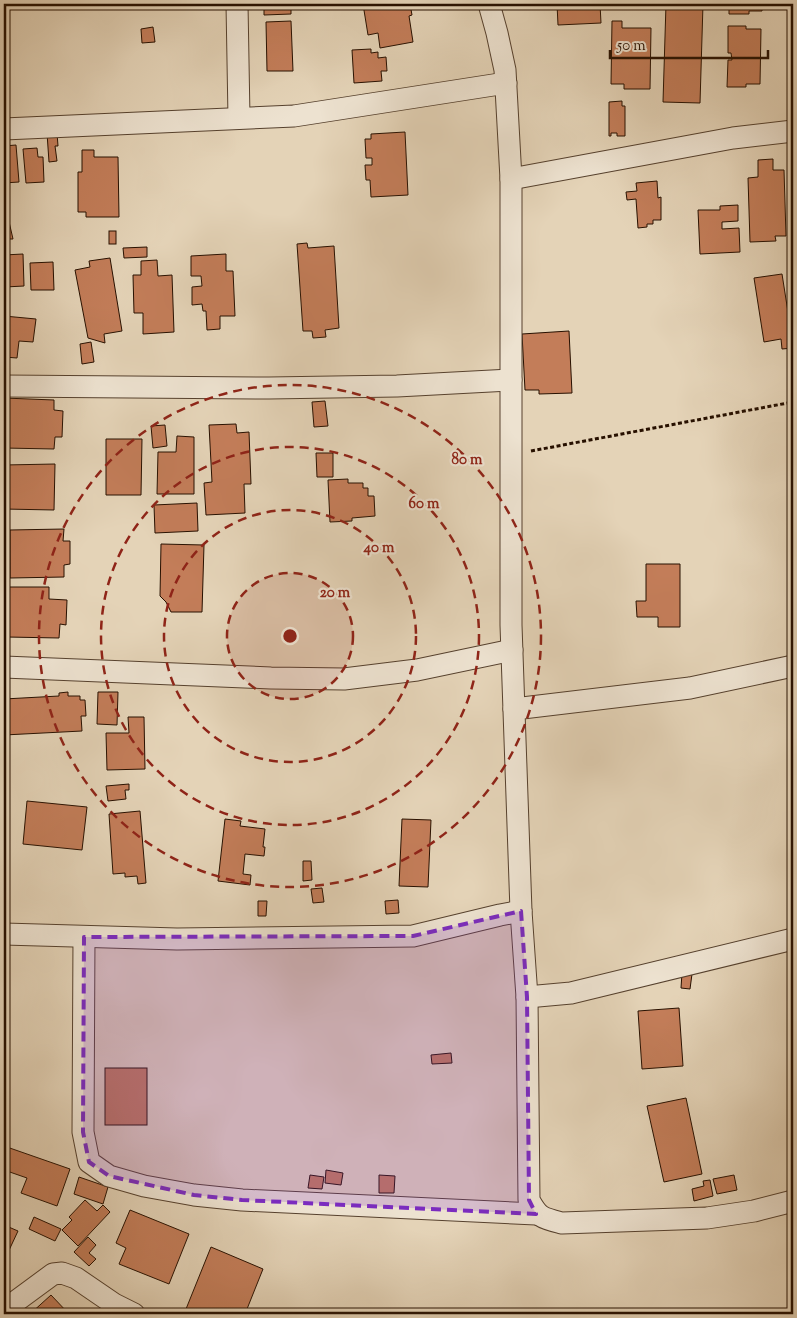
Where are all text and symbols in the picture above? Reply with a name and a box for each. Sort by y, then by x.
scale bar [610,28,767,60]
text: 50 m [616,36,646,57]
text: 80 m [451,450,483,471]
text: 60 m [409,494,440,515]
text: 40 m [363,538,395,559]
text: 20 m [320,583,351,604]
centre of rings [281,627,299,645]

